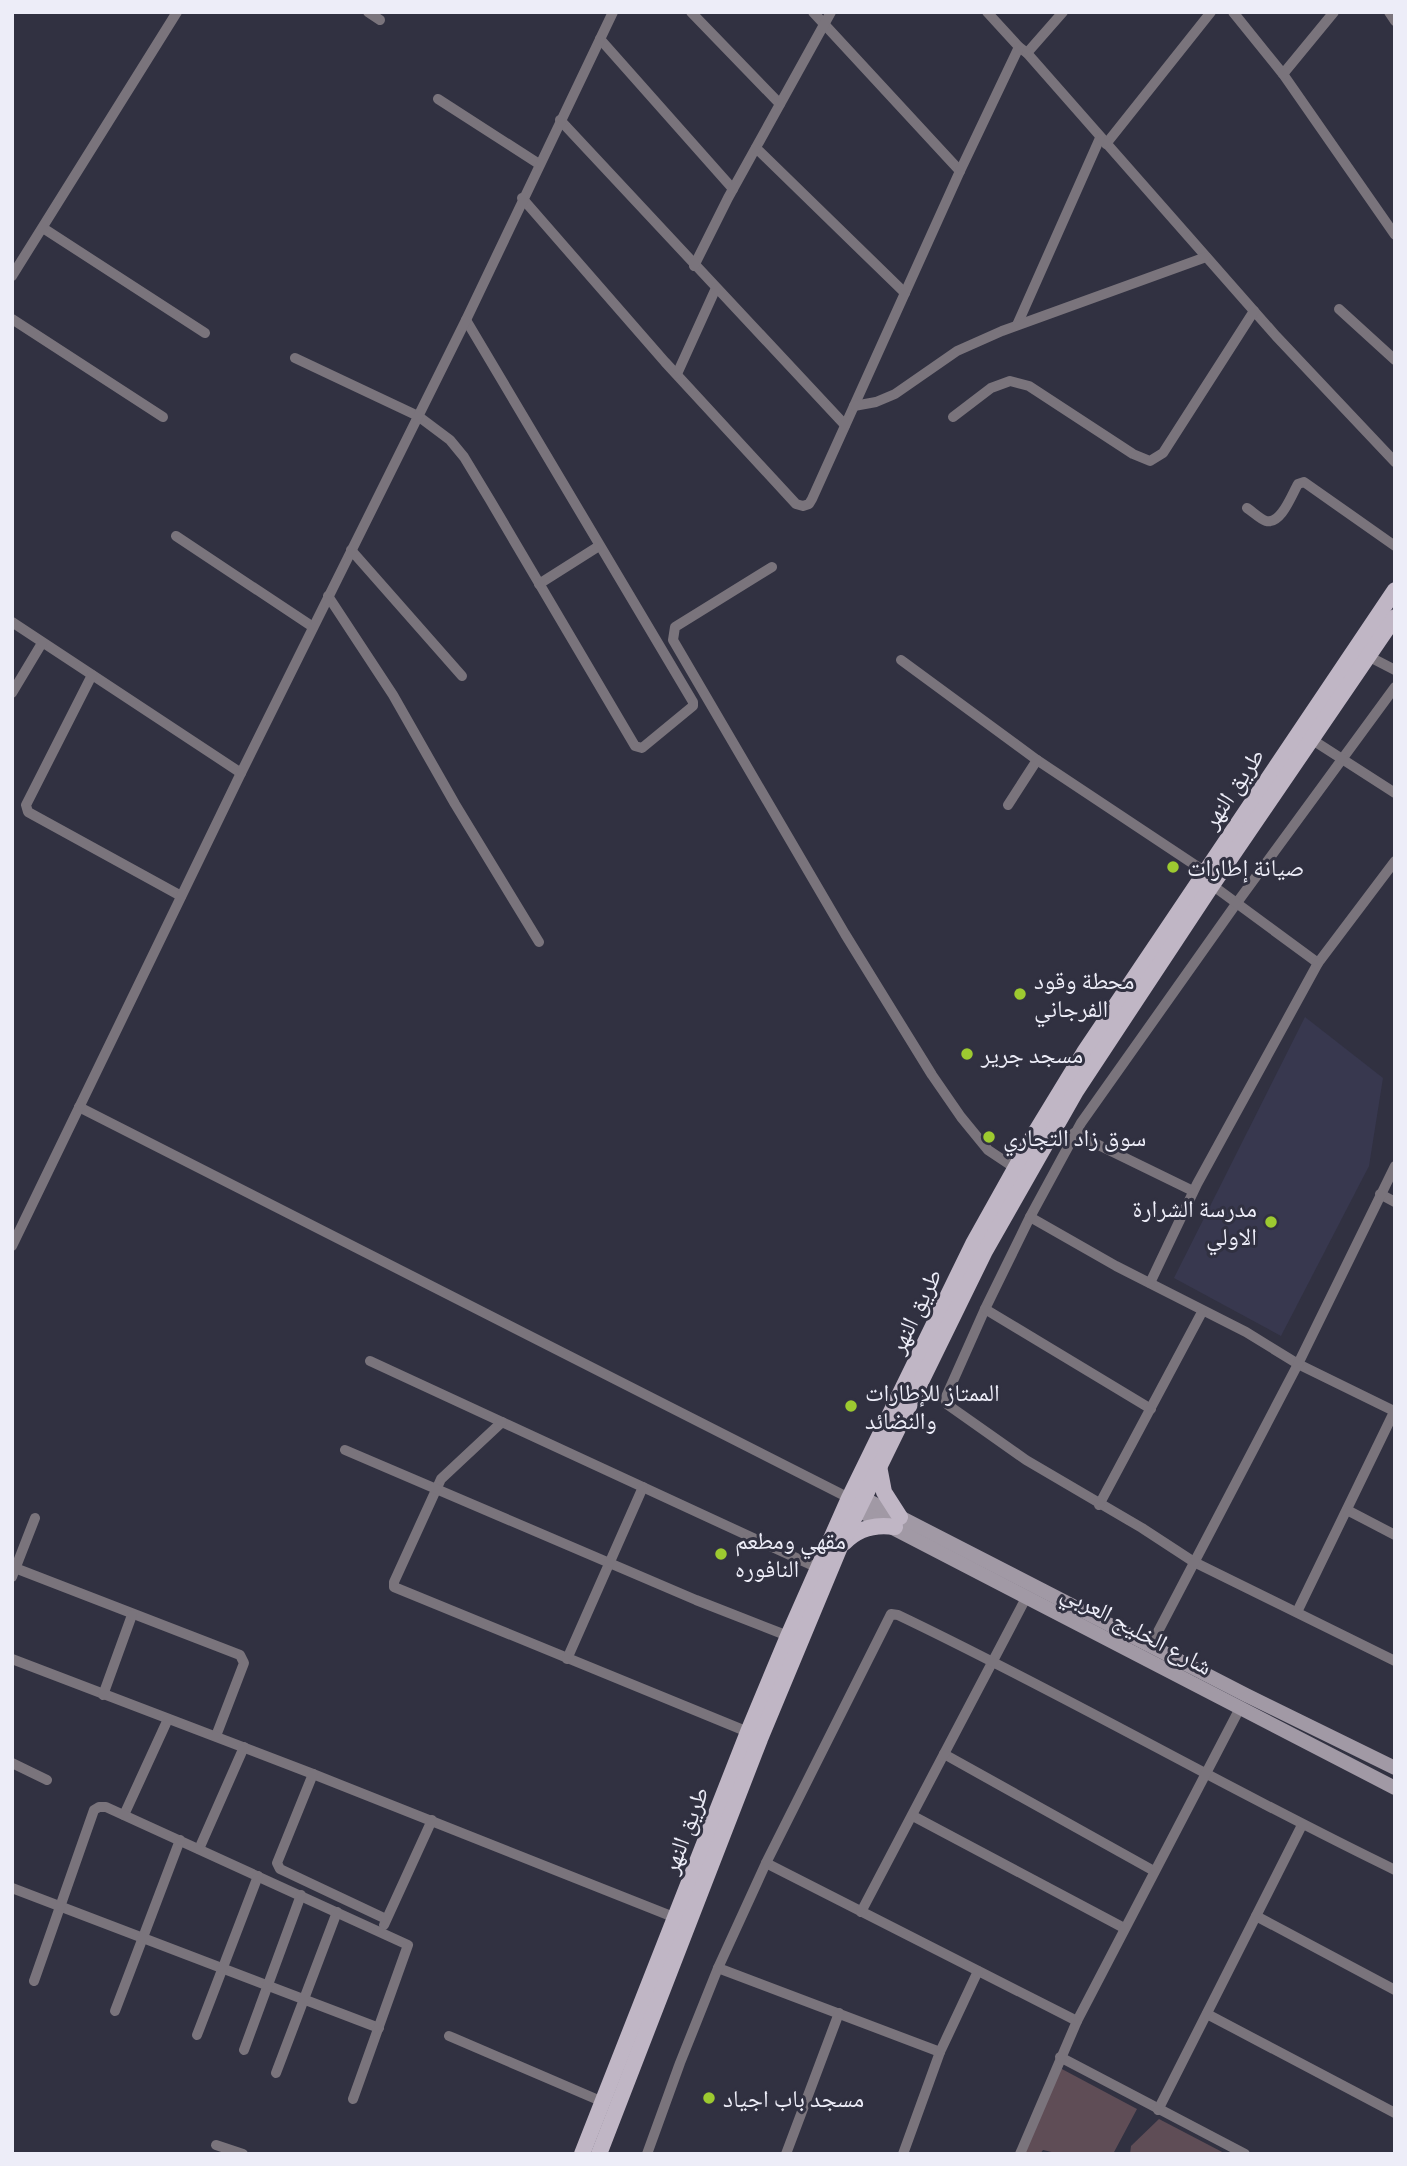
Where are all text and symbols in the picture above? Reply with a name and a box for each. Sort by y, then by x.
street label: طريق النهر [1194,742,1271,835]
place label: صيانة إطارات [1187,852,1304,883]
marker: صيانة إطارات [1165,859,1181,875]
place label: محطة وقود الفرجاني [1034,965,1134,1028]
marker: محطة وقود الفرجاني [1012,986,1028,1002]
place label: مسجد جرير [980,1039,1083,1070]
marker: مسجد جرير [959,1046,975,1062]
place label: سوق زاد التجاري [1003,1122,1146,1157]
marker: سوق زاد التجاري [981,1129,997,1145]
place label: مدرسة الشرارة الاولي [1133,1193,1257,1256]
marker: مدرسة الشرارة الاولي [1263,1214,1279,1230]
street label: طريق النهر [881,1263,949,1360]
place label: الممتاز للإطارات والنضائد [865,1377,1000,1436]
marker: الممتاز للإطارات والنضائد [843,1398,859,1414]
place label: مقهي ومطعم النافوره [735,1525,846,1584]
marker: مقهي ومطعم النافوره [713,1546,729,1562]
street label: شارع الخليج العربي [1054,1576,1218,1685]
street label: طريق النهر [654,1782,716,1879]
place label: مسجد باب اجياد [723,2083,864,2114]
marker: مسجد باب اجياد [701,2090,717,2106]

